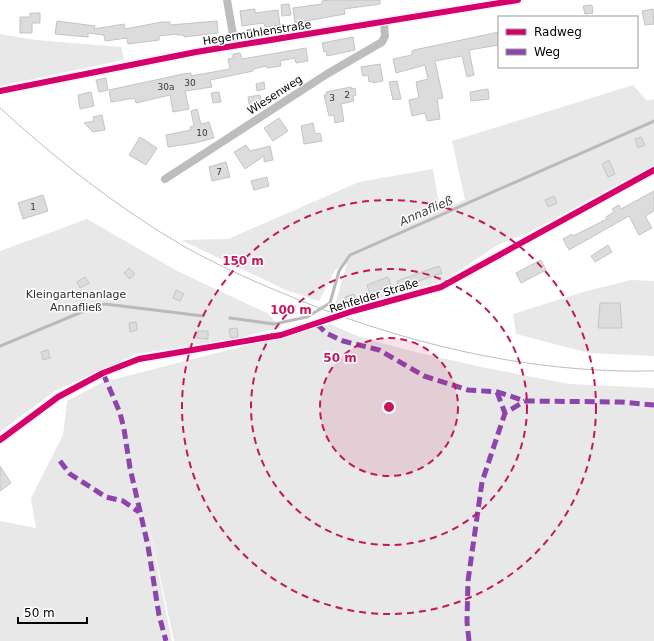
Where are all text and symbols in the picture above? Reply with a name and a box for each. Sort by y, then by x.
legend [498,16,638,68]
street label: Hegermühlenstraße [202,18,312,48]
text: Radweg [534,25,582,39]
text: Weg [534,45,560,59]
street label: Wiesenweg [245,72,305,118]
house number: 30 [184,78,196,88]
house number: 30a [158,82,174,92]
house number: 2 [344,90,350,100]
house number: 3 [329,93,335,103]
house number: 10 [196,128,208,138]
house number: 7 [216,167,222,177]
water label: Annafließ [396,193,455,229]
house number: 1 [30,202,36,212]
text: 150 m [222,254,264,268]
street label: Rehfelder Straße [328,276,420,316]
park label: Kleingartenanlage Annafließ [26,288,127,314]
text: 100 m [270,303,312,317]
text: 50 m [323,351,357,365]
centre of rings [382,400,396,414]
scale bar [18,599,87,625]
text: 50 m [24,606,55,620]

